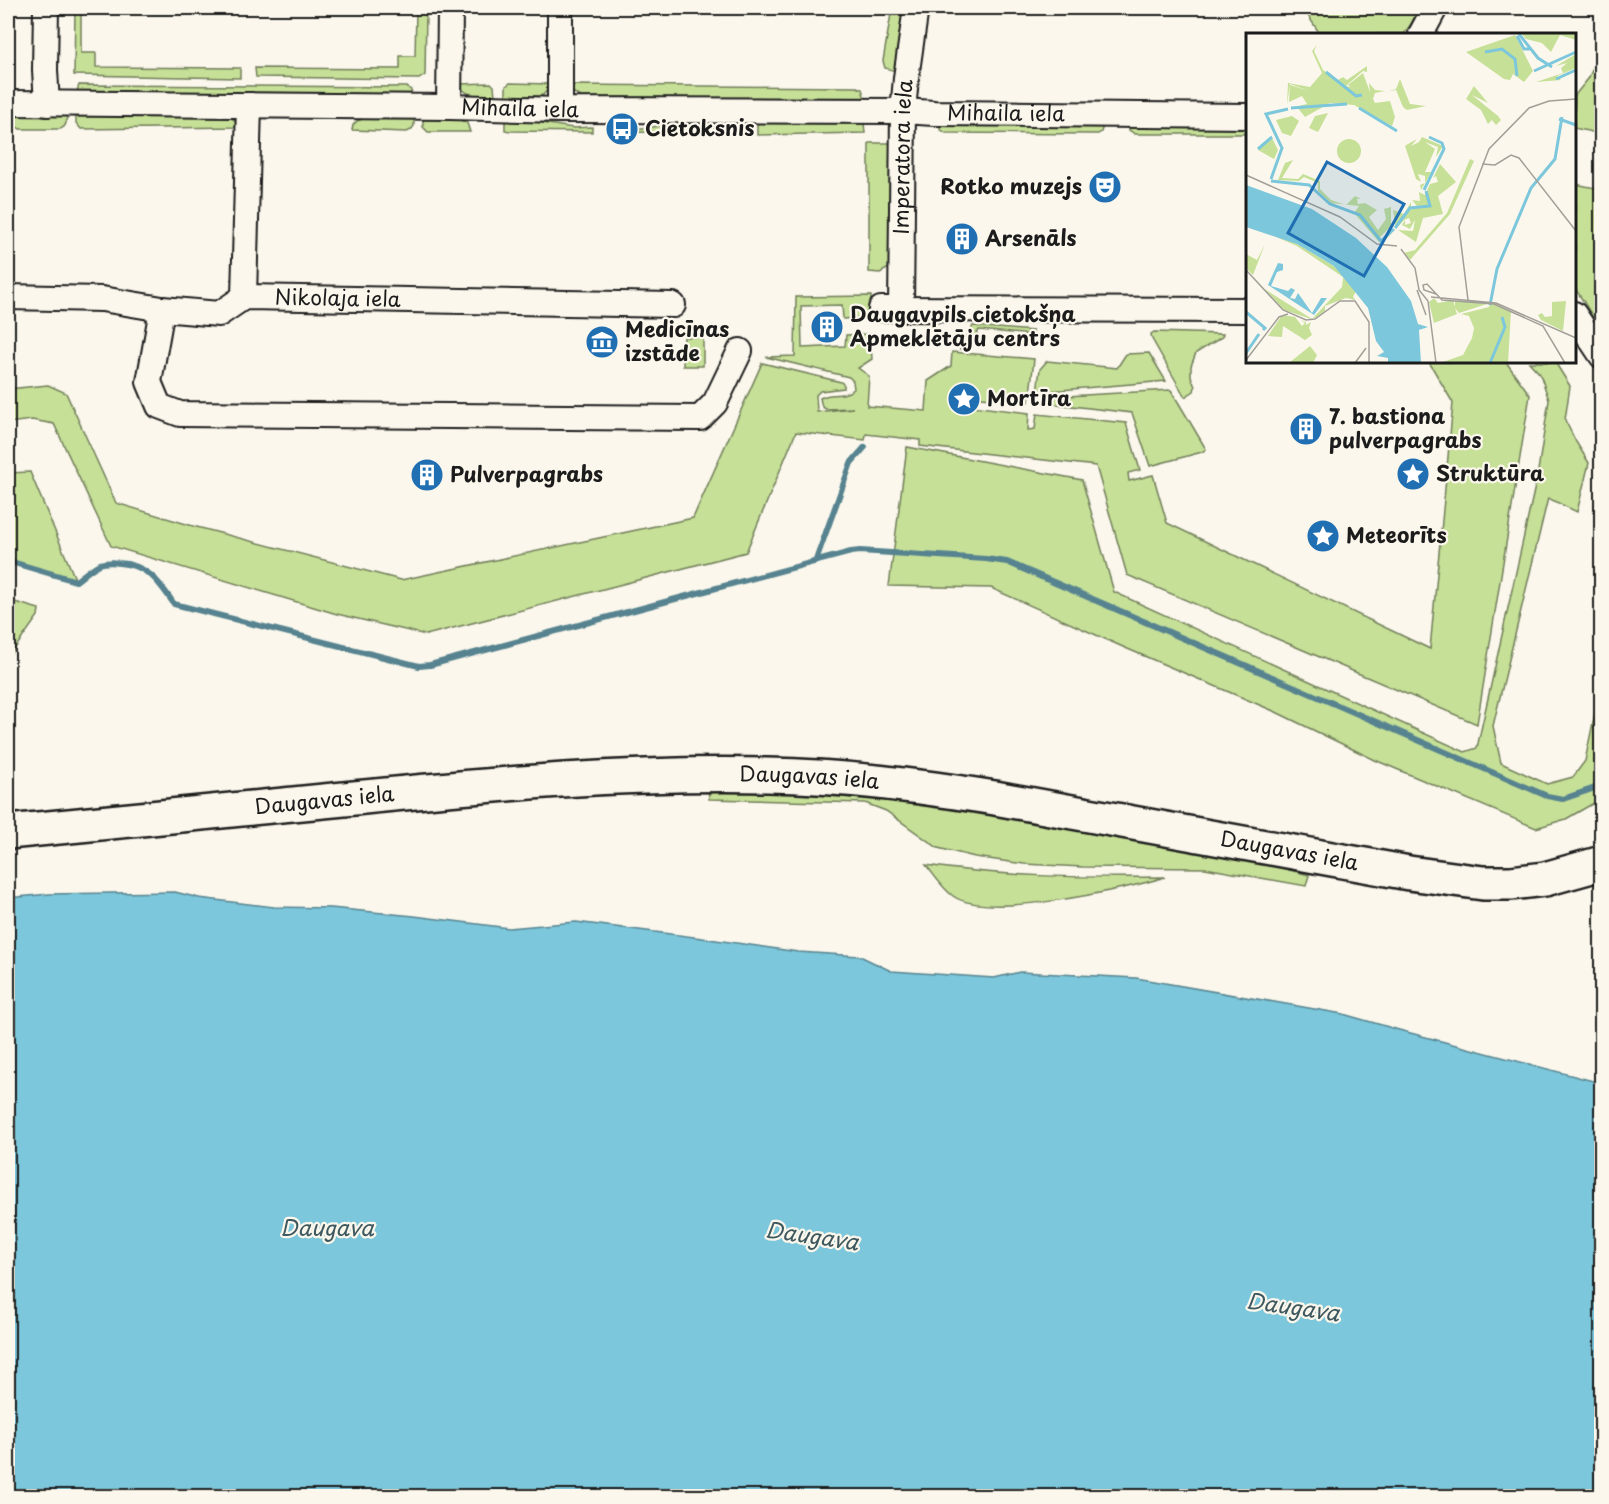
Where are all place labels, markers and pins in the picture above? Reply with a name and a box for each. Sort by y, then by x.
bus stop icon: Cietoksnis [604,111,640,147]
place label: Cietoksnis [645,111,755,143]
place label: Rotko muzejs [940,169,1082,201]
theatre icon: Rotko muzejs [1087,169,1123,205]
building icon: Arsenāls [944,221,980,257]
place label: Arsenāls [985,221,1077,253]
place label: Daugavpils cietokšņa Apmeklētāju centrs [850,297,1076,353]
building icon: Daugavpils cietokšņa Apmeklētāju centrs [809,309,845,345]
place label: Medicīnas izstāde [625,312,729,368]
museum icon: Medicīnas izstāde [584,324,620,360]
place icon: Mortīra [946,381,982,417]
place label: Mortīra [987,381,1072,413]
place label: 7. bastiona pulverpagrabs [1329,399,1481,455]
building icon: 7. bastiona pulverpagrabs [1288,411,1324,447]
place icon: Struktūra [1395,456,1431,492]
place label: Struktūra [1436,456,1545,488]
building icon: Pulverpagrabs [409,457,445,493]
place label: Pulverpagrabs [450,457,603,489]
place icon: Meteorīts [1305,518,1341,554]
place label: Meteorīts [1346,518,1447,550]

